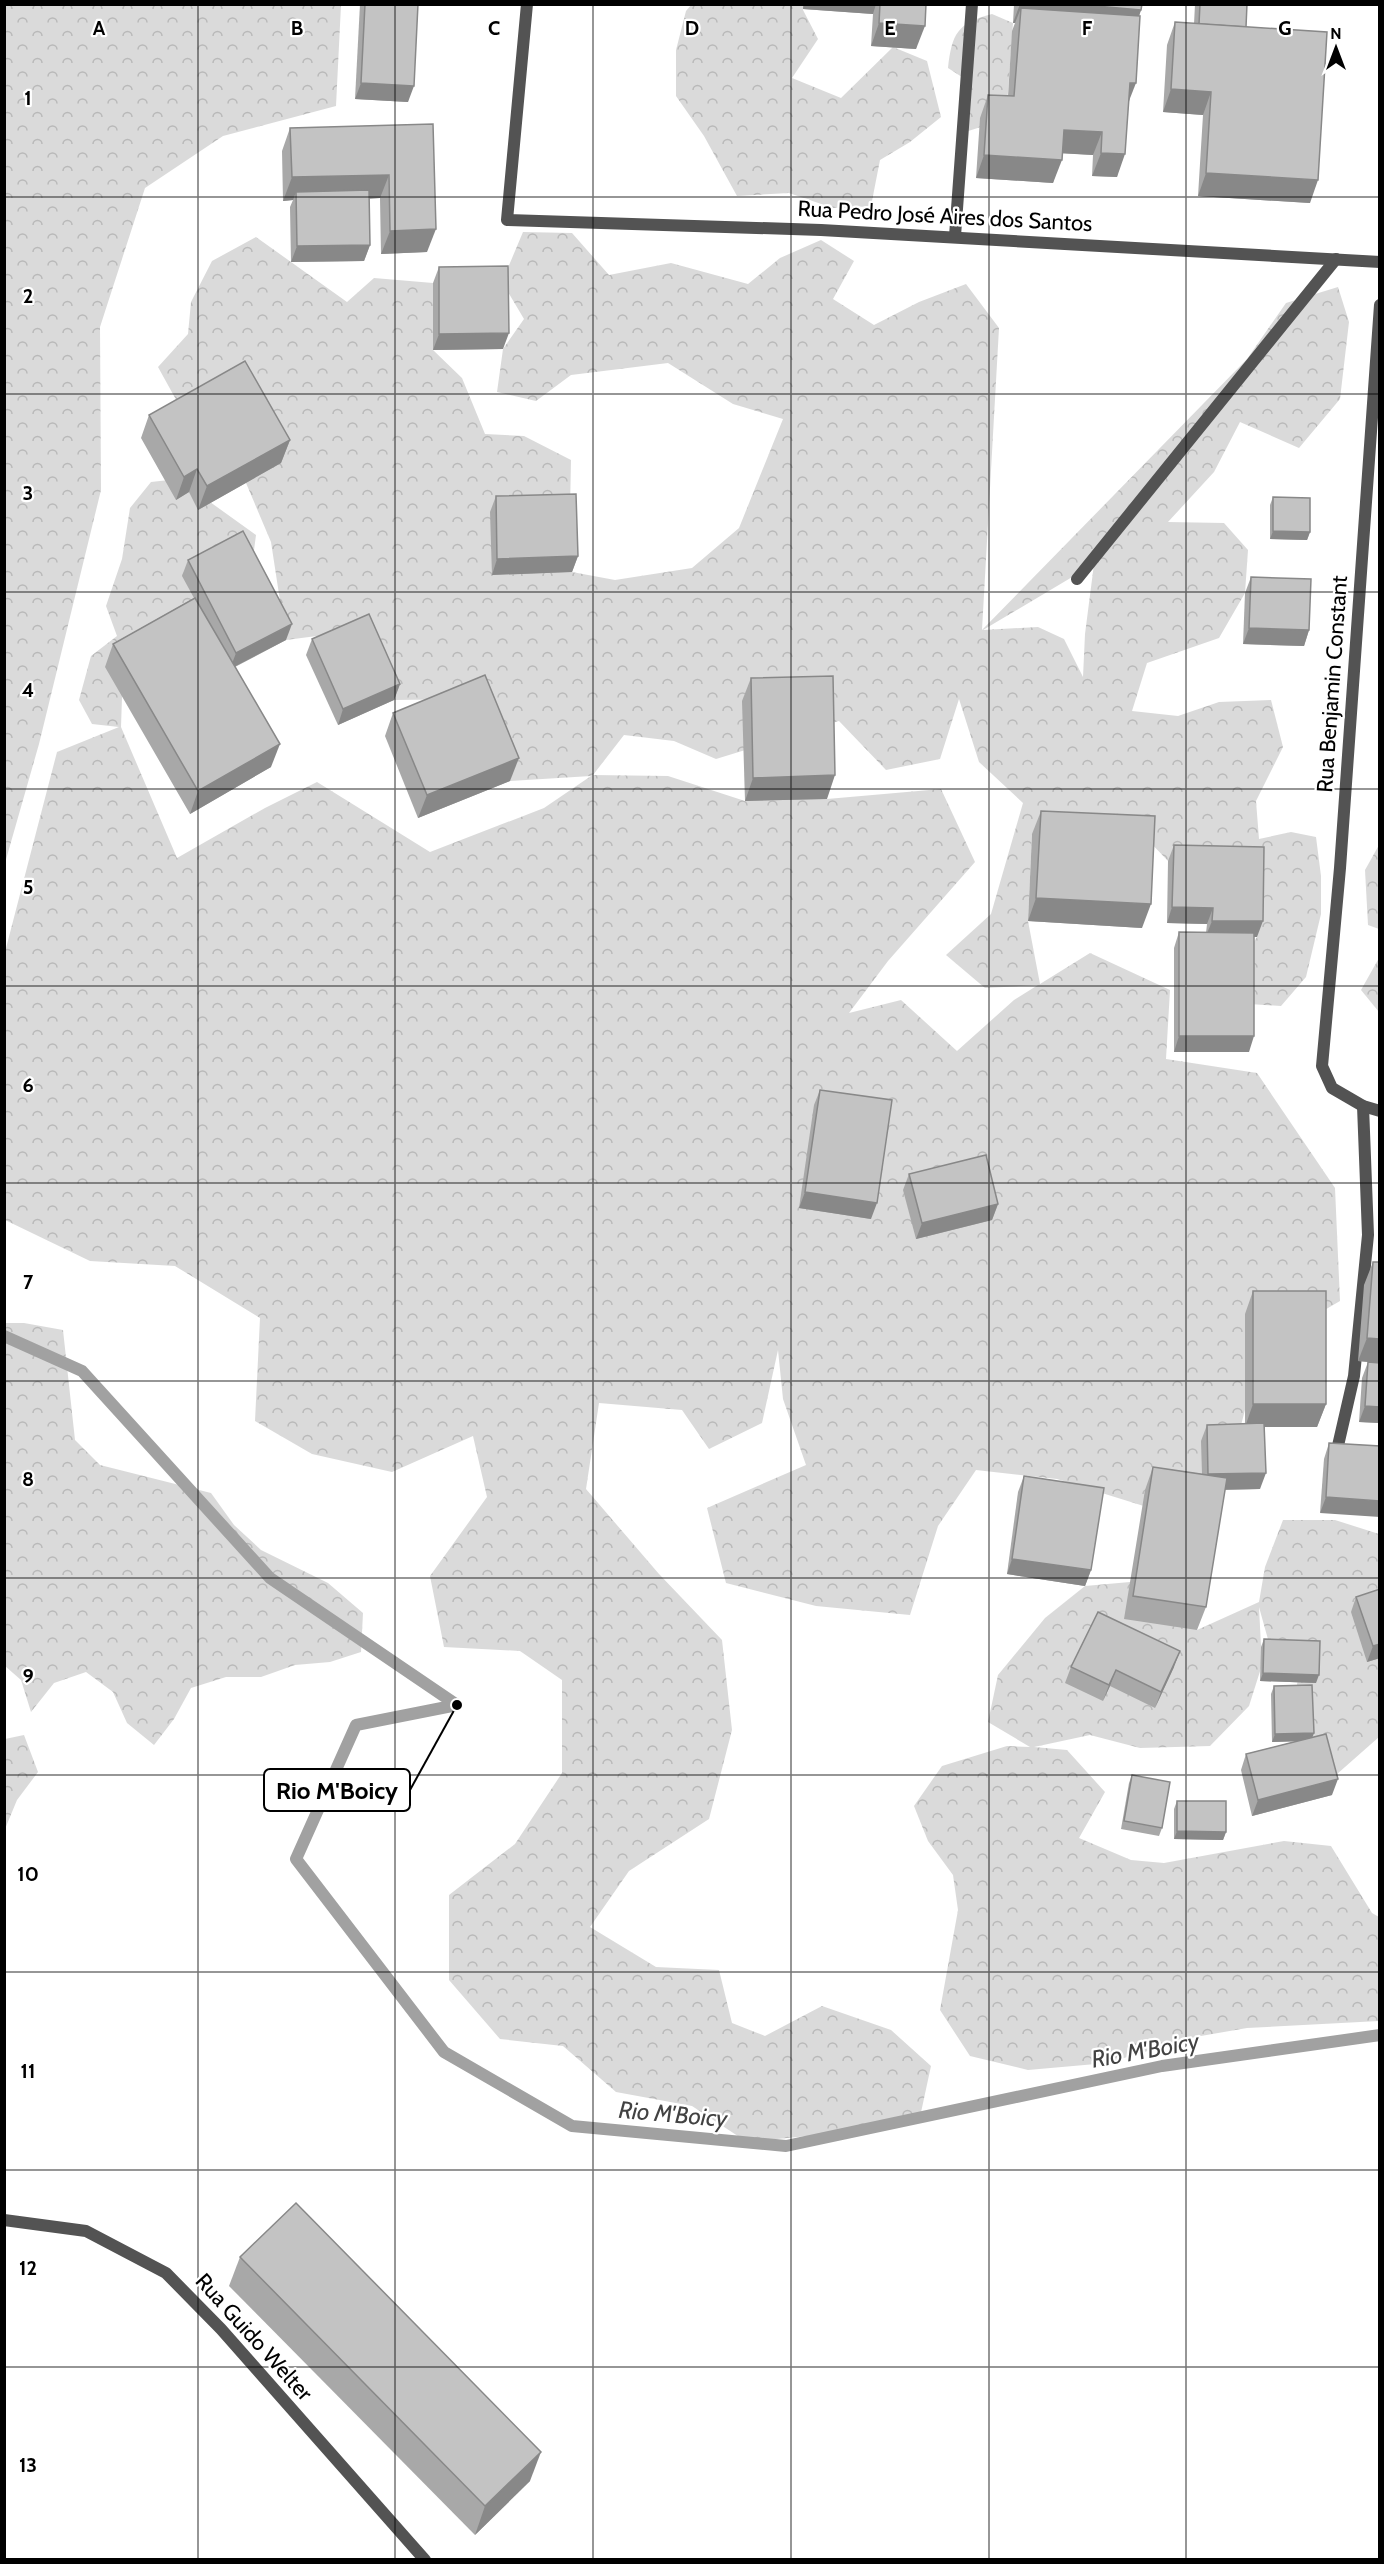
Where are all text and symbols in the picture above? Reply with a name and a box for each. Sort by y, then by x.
text: A [93,16,106,40]
text: B [291,16,303,40]
text: C [488,16,500,40]
text: D [685,16,699,40]
text: E [884,16,896,40]
text: F [1082,16,1093,40]
text: G [1278,16,1292,40]
north arrow [1306,18,1366,78]
text: N [1330,24,1342,43]
text: 1 [24,86,32,110]
street label: Rua Pedro José Aires dos Santos [797,195,1093,237]
text: 2 [23,284,33,308]
text: 3 [23,481,33,505]
street label: Rua Benjamin Constant [1311,574,1353,793]
text: 4 [22,678,34,702]
text: 5 [23,875,33,899]
text: 6 [22,1073,34,1097]
text: 7 [23,1270,34,1294]
text: 8 [22,1467,34,1491]
text: 9 [22,1664,34,1688]
callout: Rio M'Boicy [264,1769,410,1811]
text: Rio M'Boicy [276,1776,398,1805]
text: 10 [17,1862,39,1886]
water label: Rio M'Boicy [1089,2026,1202,2074]
text: 11 [21,2059,35,2083]
water label: Rio M'Boicy [618,2095,729,2133]
text: 12 [19,2256,37,2280]
street label: Rua Guido Welter [190,2268,318,2406]
text: 13 [19,2453,37,2477]

